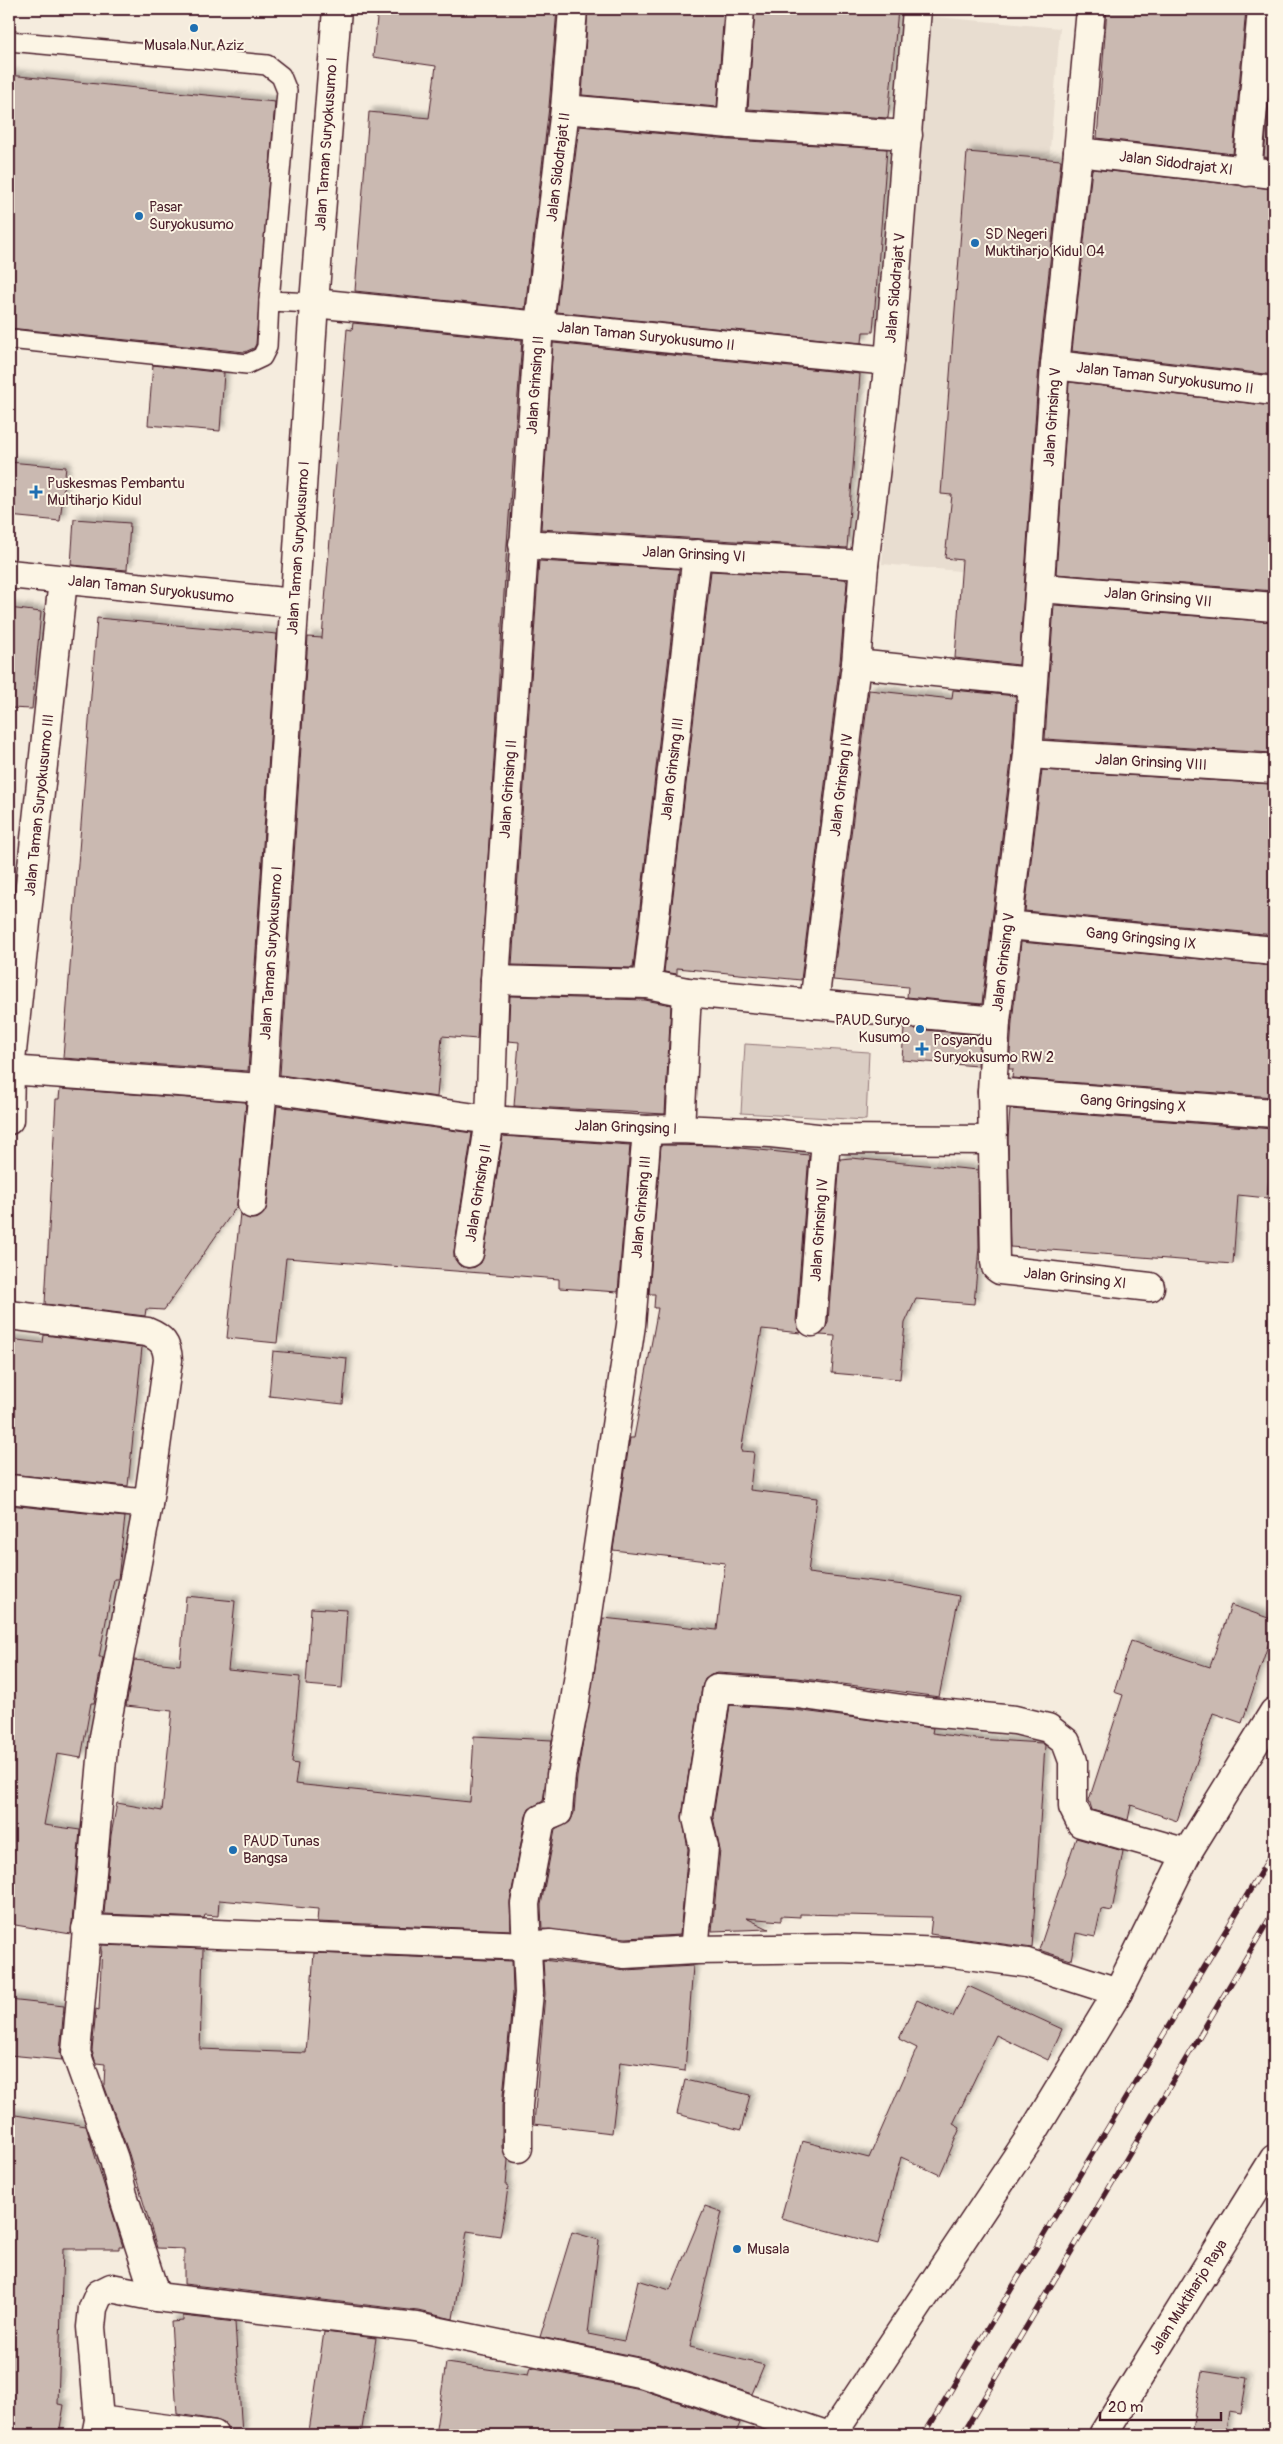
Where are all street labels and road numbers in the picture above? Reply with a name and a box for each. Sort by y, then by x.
street label: Jalan Taman Suryokusumo I [311,56,342,232]
street label: Jalan Sidodrajat II [542,111,575,223]
street label: Jalan Sidodrajat XI [1118,147,1234,180]
street label: Jalan Sidodrajat V [881,232,910,344]
street label: Jalan Taman Suryokusumo II [556,318,736,355]
street label: Jalan Grinsing II [523,335,548,435]
street label: Jalan Taman Suryokusumo II [1075,358,1255,399]
street label: Jalan Grinsing V [1040,367,1065,467]
street label: Jalan Taman Suryokusumo I [283,460,314,636]
street label: Jalan Grinsing VI [642,542,746,567]
street label: Jalan Taman Suryokusumo [67,571,235,608]
street label: Jalan Grinsing VII [1103,583,1213,612]
street label: Jalan Taman Suryokusumo III [20,713,58,897]
street label: Jalan Grinsing III [657,717,688,821]
street label: Jalan Grinsing IV [826,732,857,838]
street label: Jalan Grinsing II [496,739,521,839]
street label: Jalan Grinsing VIII [1094,750,1207,775]
street label: Jalan Taman Suryokusumo I [256,865,287,1041]
street label: Jalan Grinsing V [988,912,1019,1013]
street label: Gang Gringsing IX [1085,923,1197,954]
street label: Gang Gringsing X [1079,1090,1187,1117]
street label: Jalan Gringsing I [574,1116,678,1139]
street label: Jalan Grinsing II [461,1143,496,1243]
street label: Jalan Grinsing III [628,1155,655,1259]
street label: Jalan Grinsing IV [806,1178,833,1282]
street label: Jalan Grinsing XI [1023,1264,1127,1293]
street label: Jalan Muktiharjo Raya [1145,2236,1232,2358]

